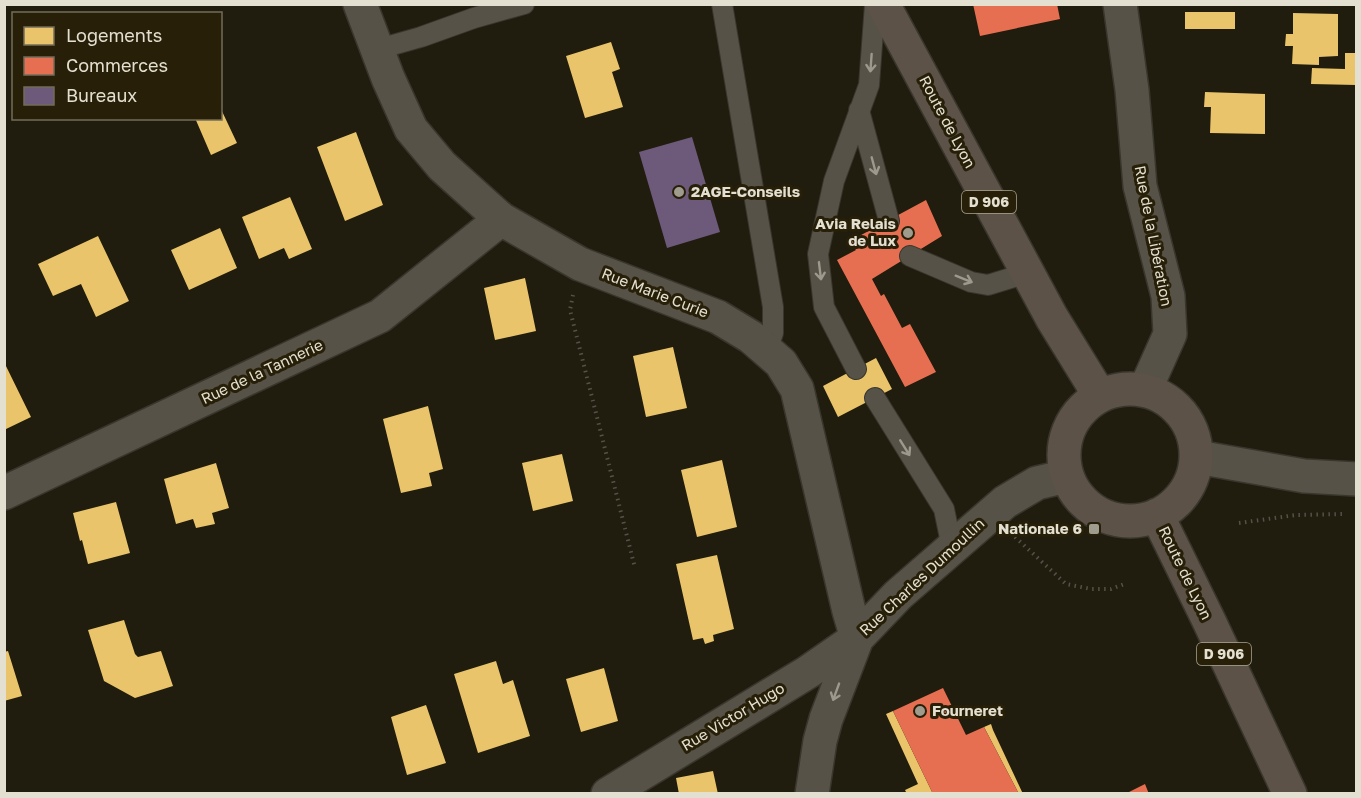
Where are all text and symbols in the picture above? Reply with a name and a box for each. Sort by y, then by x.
legend [12,12,222,120]
text: Logements [66,24,162,46]
one-way arrow [865,52,876,72]
text: Commerces [66,54,168,76]
street label: Route de Lyon [916,72,980,171]
text: Bureaux [66,84,137,106]
one-way arrow [869,156,880,175]
street label: Rue de la Libération [1132,164,1176,308]
place label: 2AGE-Conseils [691,182,800,200]
marker: 2AGE-Conseils [672,185,686,199]
road number: D 906 [962,191,1016,213]
place label: Avia Relais de Lux [815,214,896,249]
marker: Avia Relais de Lux [901,226,915,240]
one-way arrow [815,260,826,280]
street label: Rue Marie Curie [599,263,712,321]
one-way arrow [954,274,972,285]
street label: Rue de la Tannerie [198,335,326,407]
one-way arrow [900,439,912,456]
street label: Rue Charles Dumoullin [855,514,987,639]
place label: Nationale 6 [998,519,1082,537]
marker: Nationale 6 [1087,522,1101,536]
street label: Route de Lyon [1155,523,1216,622]
road number: D 906 [1197,643,1251,665]
street label: Rue Victor Hugo [678,678,787,754]
one-way arrow [829,682,840,701]
place label: Fourneret [932,701,1003,719]
marker: Fourneret [913,704,927,718]

